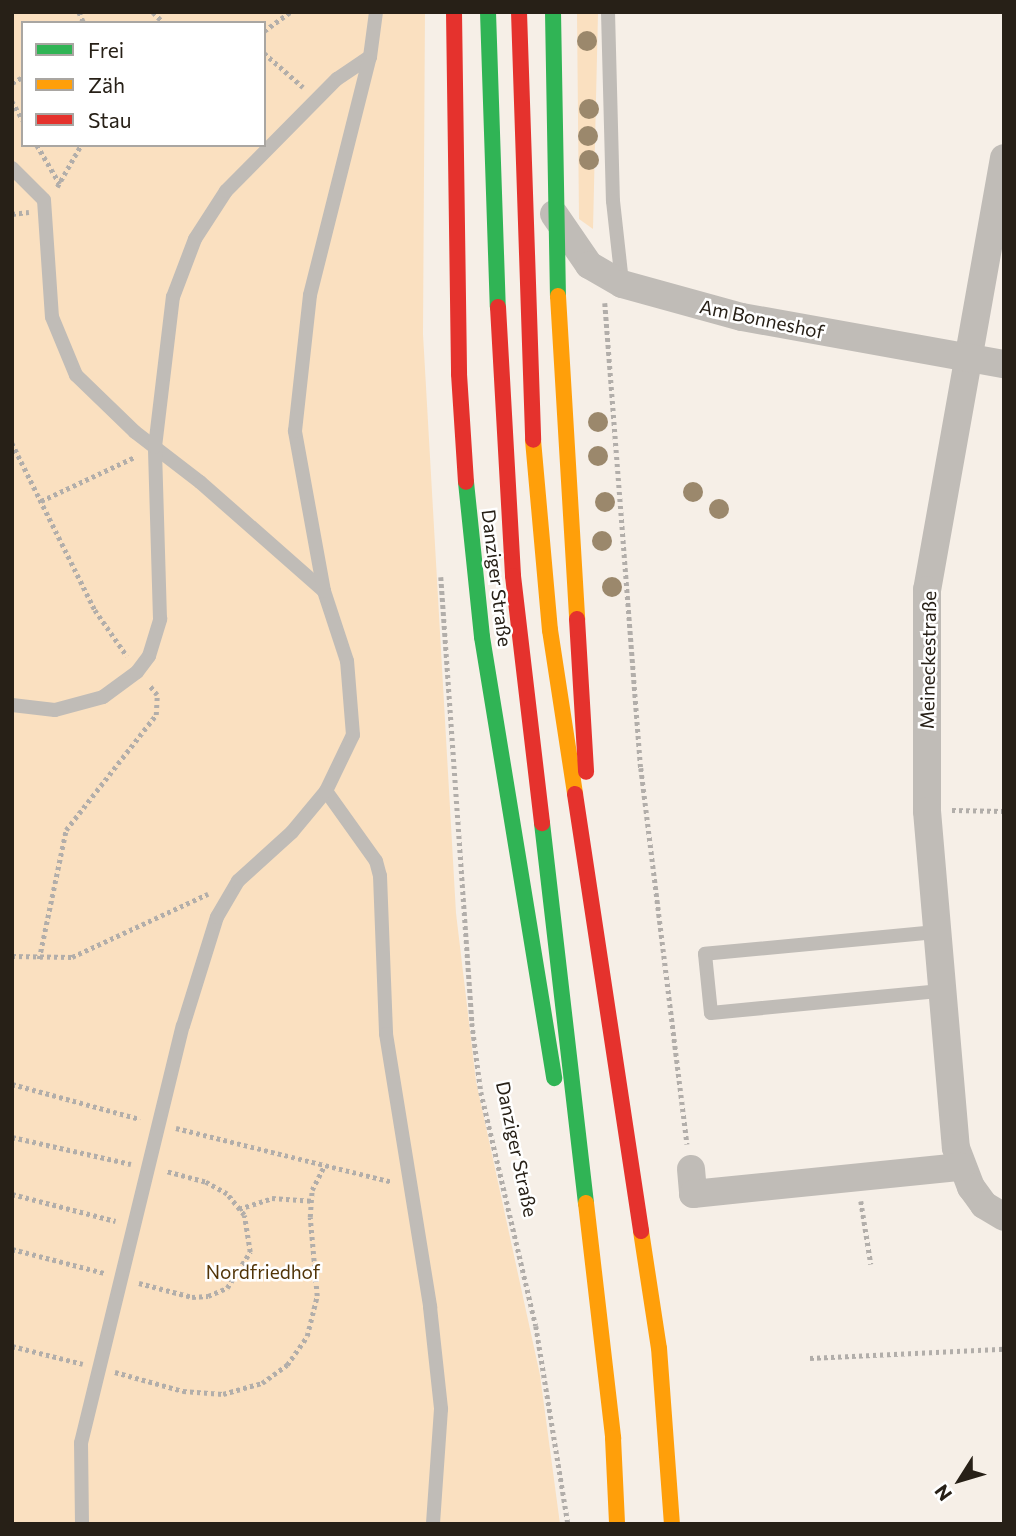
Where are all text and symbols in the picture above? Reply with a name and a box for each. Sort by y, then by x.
legend [21,21,266,147]
text: Frei [88,37,124,62]
text: Zäh [88,72,125,97]
text: Stau [88,107,131,132]
street label: Am Bonneshof [698,295,826,343]
street label: Danziger Straße [477,508,517,648]
street label: Meineckestraße [915,591,941,729]
street label: Danziger Straße [491,1079,543,1219]
park label: Nordfriedhof [206,1261,320,1283]
north arrow [925,1445,995,1515]
text: N [929,1480,956,1506]

